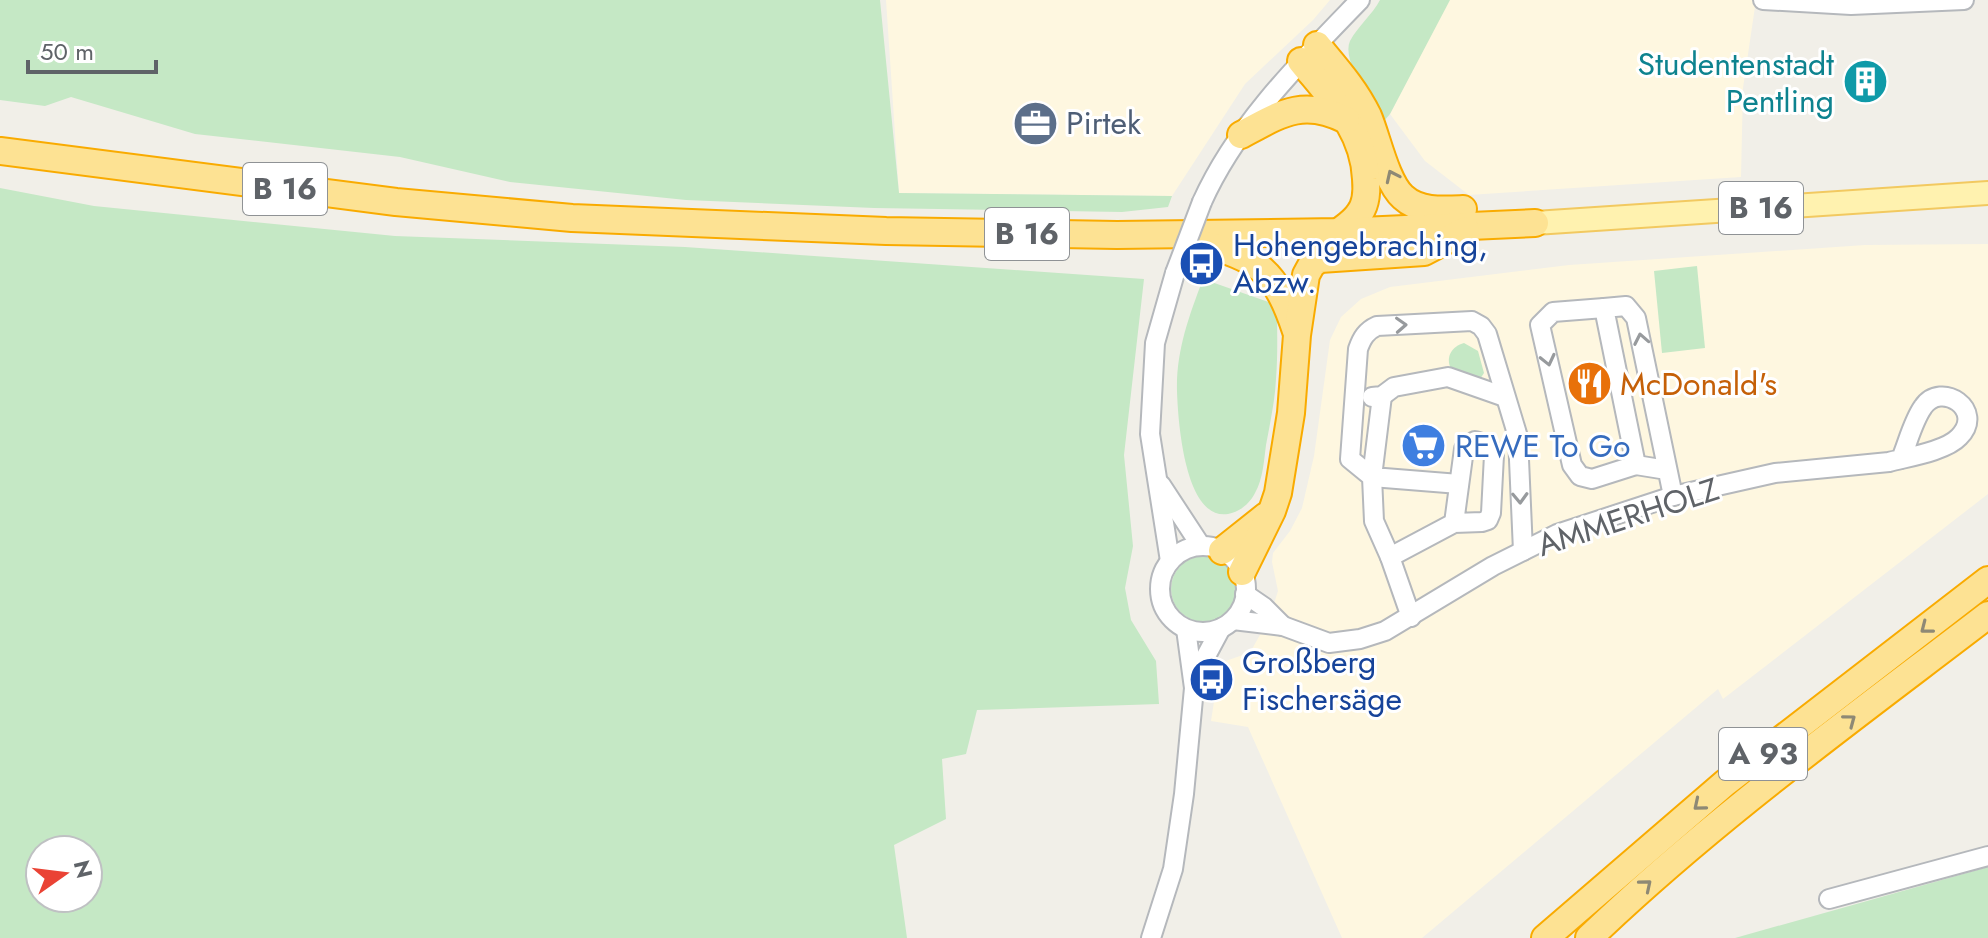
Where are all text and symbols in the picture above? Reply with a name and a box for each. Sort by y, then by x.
scale bar [28,24,156,74]
text: 50 m [40,34,94,69]
place label: Studentenstadt Pentling [1638,41,1834,124]
building icon: Studentenstadt Pentling [1841,58,1889,106]
office icon: Pirtek [1011,99,1059,147]
place label: Pirtek [1066,100,1142,146]
road number: B 16 [243,163,327,215]
one-way arrow [1386,170,1402,185]
road number: B 16 [1719,182,1803,234]
road number: B 16 [985,208,1069,260]
place label: Hohengebraching, Abzw. [1233,222,1488,305]
bus stop icon: Hohengebraching, Abzw. [1178,239,1226,287]
one-way arrow [1395,316,1408,333]
one-way arrow [1633,332,1650,345]
one-way arrow [1538,352,1555,366]
restaurant icon: McDonald's [1565,360,1613,408]
place label: McDonald's [1620,361,1777,407]
supermarket icon: REWE To Go [1400,422,1448,470]
place label: REWE To Go [1455,423,1630,469]
street label: AMMERHOLZ [1531,466,1725,568]
one-way arrow [1512,492,1529,505]
one-way arrow [1920,618,1935,632]
place label: Großberg Fischersäge [1242,639,1402,722]
bus stop icon: Großberg Fischersäge [1187,656,1235,704]
one-way arrow [1842,716,1856,730]
road number: A 93 [1719,728,1807,780]
one-way arrow [1694,795,1709,810]
north arrow [24,834,104,914]
text: N [66,857,101,882]
one-way arrow [1636,880,1651,895]

